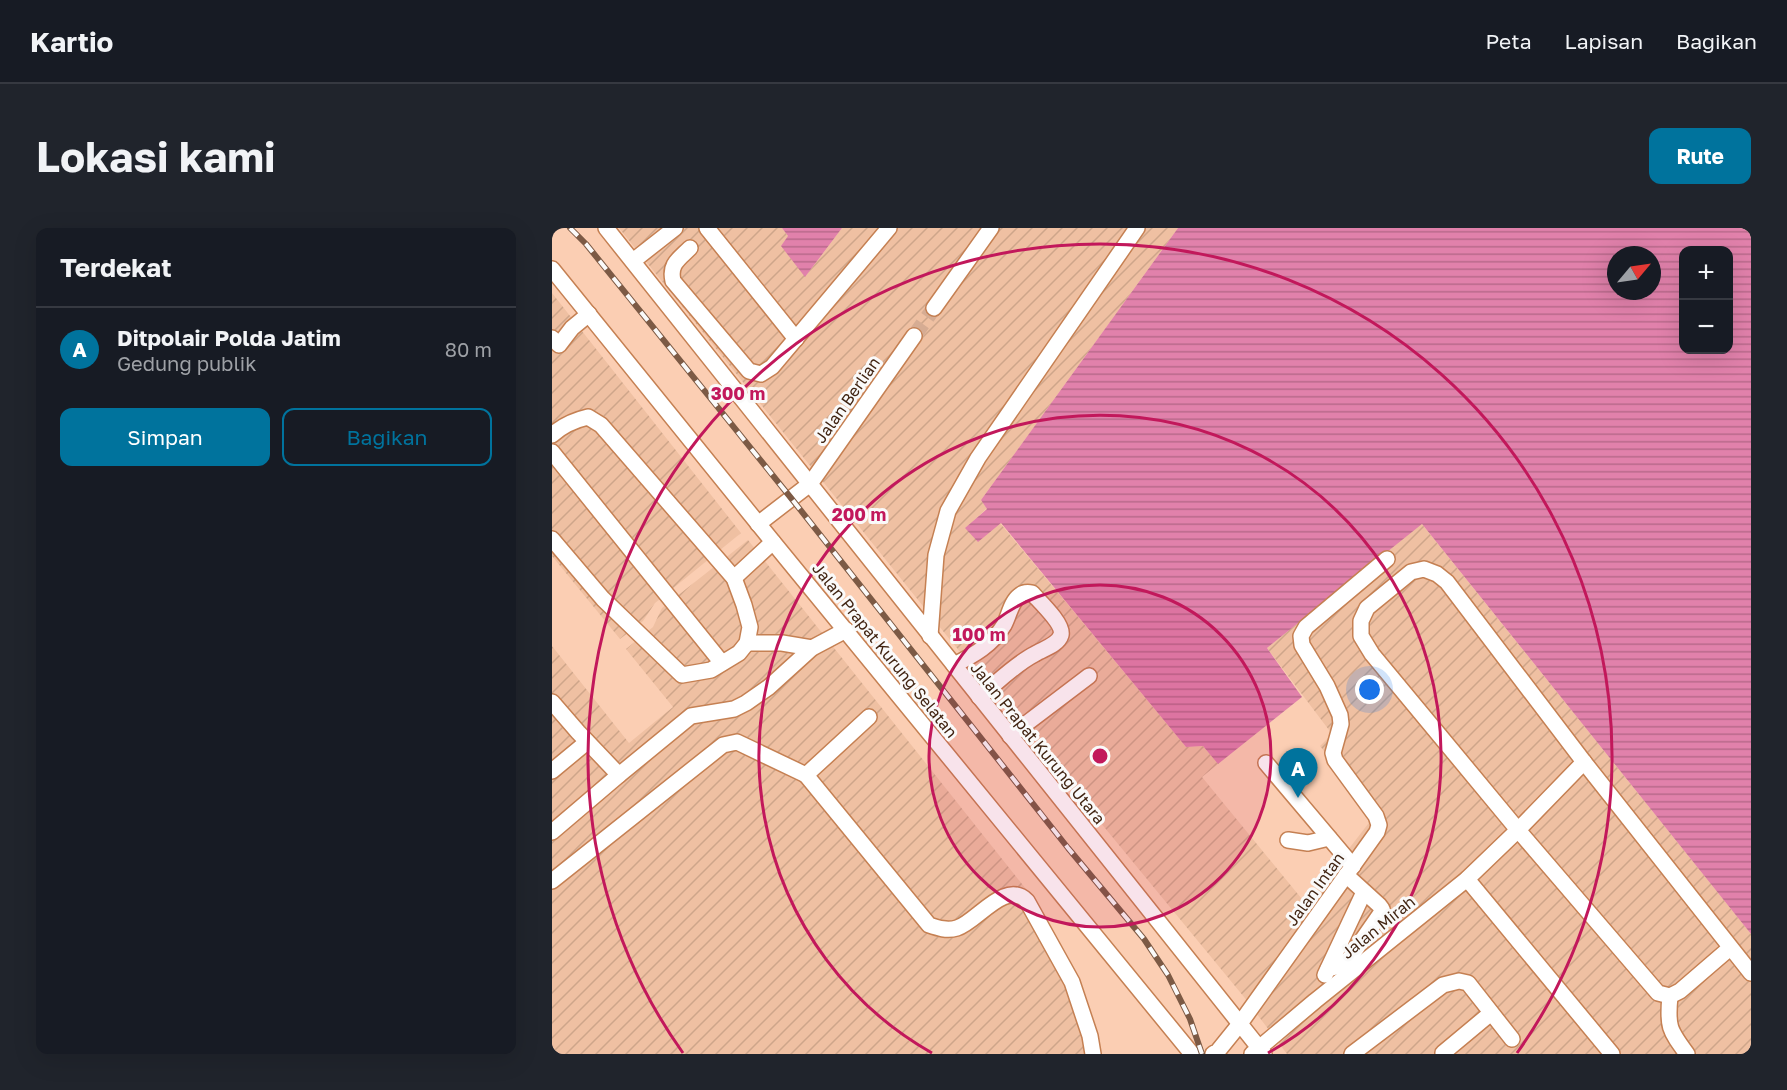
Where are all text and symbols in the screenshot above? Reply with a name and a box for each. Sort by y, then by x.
text: Kartio [30,25,113,58]
text: Peta [1486,28,1532,54]
text: Lapisan [1565,28,1643,54]
text: Bagikan [1676,28,1757,54]
button: Rute [1649,128,1751,184]
text: Lokasi kami [36,131,276,181]
north arrow [1607,246,1661,300]
map controls [1679,246,1733,354]
button: + [1679,246,1733,300]
text: Terdekat [60,252,172,283]
button: − [1679,300,1733,354]
text: Ditpolair Polda Jatim [117,324,341,351]
text: A [72,337,87,361]
text: 80 m [445,337,492,361]
text: Gedung publik [117,351,256,375]
street label: Jalan Berlian [810,353,884,447]
text: 300 m [711,382,765,404]
button: Simpan [60,408,270,466]
button: Bagikan [282,408,492,466]
text: 200 m [832,503,886,525]
street label: Jalan Prapat Kurung Selatan [808,558,962,742]
text: 100 m [953,623,1005,645]
street label: Jalan Prapat Kurung Utara [966,658,1110,828]
your location [1355,675,1384,704]
centre of rings [1090,746,1110,766]
pin: A [1278,748,1318,798]
street label: Jalan Intan [1282,848,1348,930]
street label: Jalan Mirah [1337,891,1419,963]

